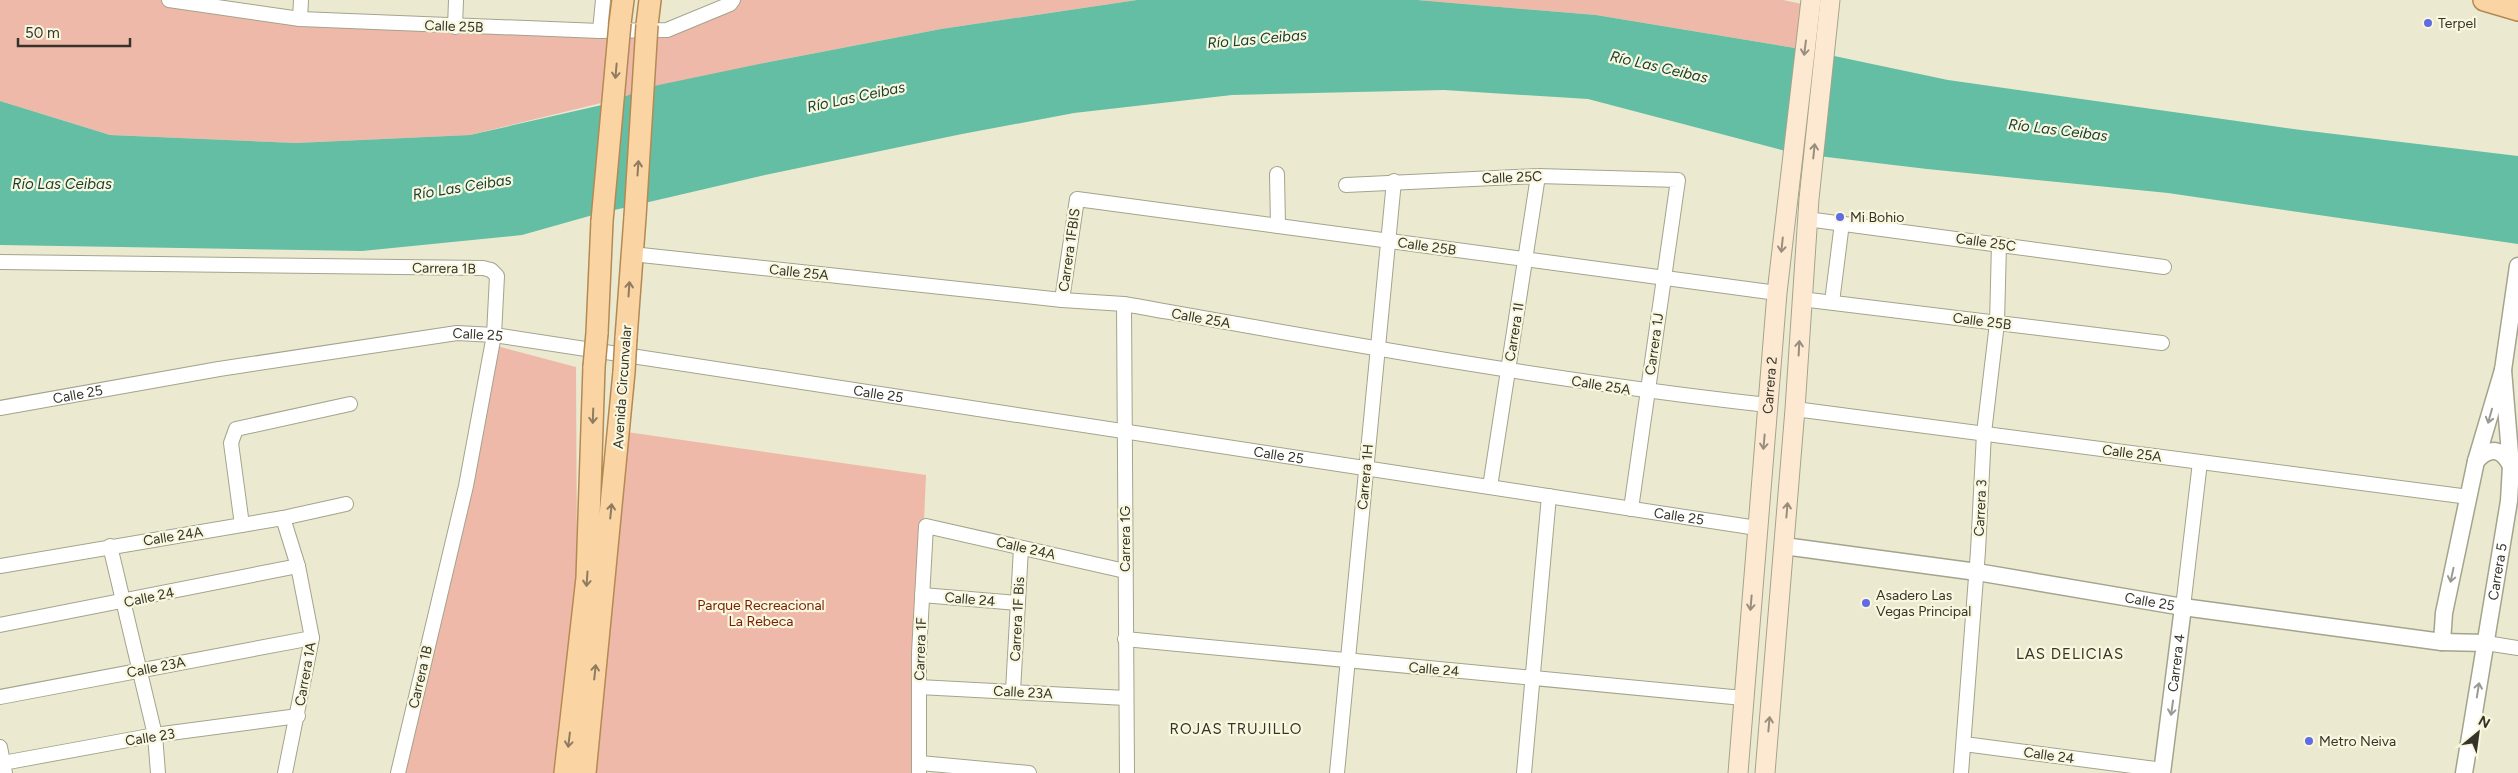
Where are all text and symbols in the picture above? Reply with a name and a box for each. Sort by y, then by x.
scale bar [18,15,130,47]
place label: Terpel [2438,15,2476,32]
street label: Calle 25B [424,17,484,36]
marker: Terpel [2422,17,2434,29]
text: 50 m [25,24,60,42]
water label: Río Las Ceibas [1206,26,1308,52]
one-way arrow [1800,40,1810,56]
water label: Río Las Ceibas [1608,47,1710,87]
one-way arrow [611,63,620,79]
water label: Río Las Ceibas [805,78,907,116]
water label: Río Las Ceibas [2007,115,2109,145]
one-way arrow [1809,143,1819,159]
one-way arrow [633,160,642,176]
street label: Calle 25C [1482,168,1543,187]
water label: Río Las Ceibas [411,170,513,204]
water label: Río Las Ceibas [12,175,112,193]
street label: Carrera 1FBIS [1055,207,1084,293]
place label: Mi Bohio [1850,209,1904,226]
marker: Mi Bohio [1834,211,1846,223]
street label: Calle 25C [1955,230,2017,255]
street label: Calle 25B [1397,234,1457,259]
one-way arrow [1777,237,1787,253]
street label: Carrera 1B [412,259,476,278]
street label: Calle 25A [768,261,830,284]
one-way arrow [625,282,634,298]
street label: Carrera 1I [1501,301,1528,363]
street label: Calle 25A [1170,305,1232,332]
street label: Calle 25B [1952,309,2012,334]
street label: Carrera 1J [1642,312,1667,376]
street label: Avenida Circunvalar [610,324,635,450]
street label: Calle 25 [452,325,504,345]
one-way arrow [1794,340,1803,356]
street label: Carrera 2 [1759,356,1781,415]
street label: Calle 25A [1570,372,1632,399]
street label: Calle 25 [52,382,104,407]
street label: Calle 25 [852,382,904,406]
one-way arrow [588,408,597,424]
one-way arrow [2484,408,2494,424]
one-way arrow [1760,433,1769,449]
street label: Calle 25A [2101,441,2163,466]
street label: Calle 25 [1252,443,1305,468]
street label: Carrera 1H [1354,443,1377,511]
street label: Carrera 3 [1971,479,1990,537]
one-way arrow [1782,502,1792,518]
one-way arrow [607,503,616,519]
street label: Calle 25 [1653,504,1705,529]
street label: Carrera 1G [1117,506,1134,572]
street label: Calle 24A [142,523,205,550]
street label: Calle 24A [995,533,1058,564]
street label: Carrera 5 [2485,542,2511,602]
one-way arrow [2447,566,2456,582]
one-way arrow [582,570,592,586]
street label: Carrera 1F Bis [1007,576,1028,662]
street label: Calle 24 [122,584,176,611]
place label: Asadero Las Vegas Principal [1876,587,1971,620]
street label: Calle 24 [944,589,996,610]
street label: Calle 25 [2123,589,2176,614]
one-way arrow [1746,595,1755,611]
park label: Parque Recreacional La Rebeca [697,597,825,630]
marker: Asadero Las Vegas Principal [1860,597,1872,609]
street label: Carrera 1F [911,617,930,681]
street label: Carrera 4 [2164,633,2189,693]
street label: Carrera 1A [291,640,320,708]
street label: Carrera 1B [405,644,436,710]
district label: LAS DELICIAS [2016,645,2124,663]
street label: Calle 23A [125,653,187,682]
street label: Calle 24 [1408,659,1460,680]
one-way arrow [590,665,600,681]
street label: Calle 23A [993,682,1054,703]
one-way arrow [2474,683,2484,699]
one-way arrow [2167,699,2177,715]
north arrow [2453,708,2503,758]
text: N [2475,712,2493,732]
one-way arrow [1764,717,1774,733]
district label: ROJAS TRUJILLO [1170,720,1302,738]
street label: Calle 23 [124,725,176,750]
one-way arrow [564,732,574,748]
place label: Metro Neiva [2319,733,2396,750]
marker: Metro Neiva [2303,735,2315,747]
street label: Calle 24 [2022,744,2076,768]

